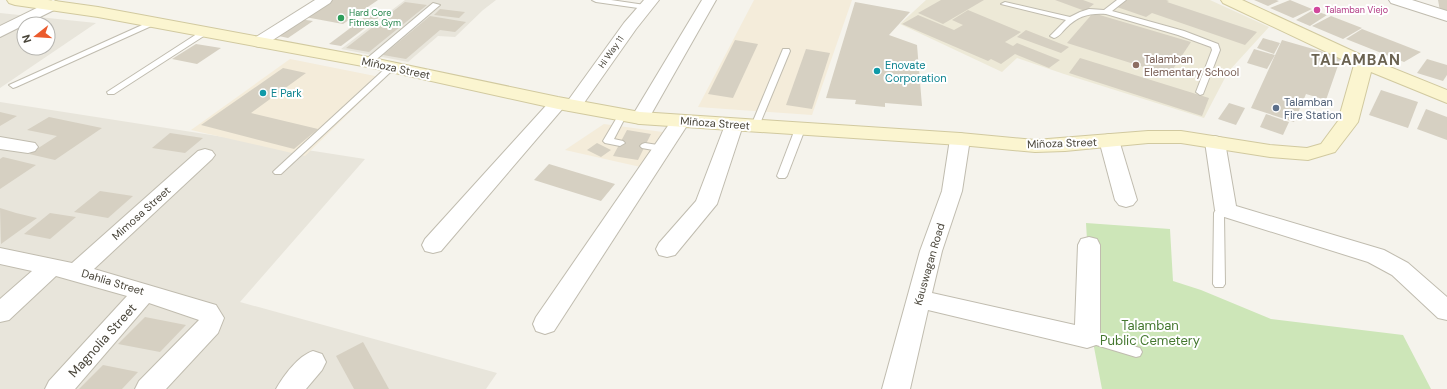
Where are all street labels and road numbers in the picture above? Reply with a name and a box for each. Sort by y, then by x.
street label: Hi Way 11 [596,33,627,70]
street label: Miñoza Street [360,54,432,82]
street label: Miñoza Street [680,114,750,132]
street label: Miñoza Street [1027,135,1097,151]
street label: Mimosa Street [109,183,173,243]
street label: Kauswagan Road [911,221,947,307]
street label: Dahlia Street [80,266,146,298]
street label: Magnolia Street [65,300,140,381]

